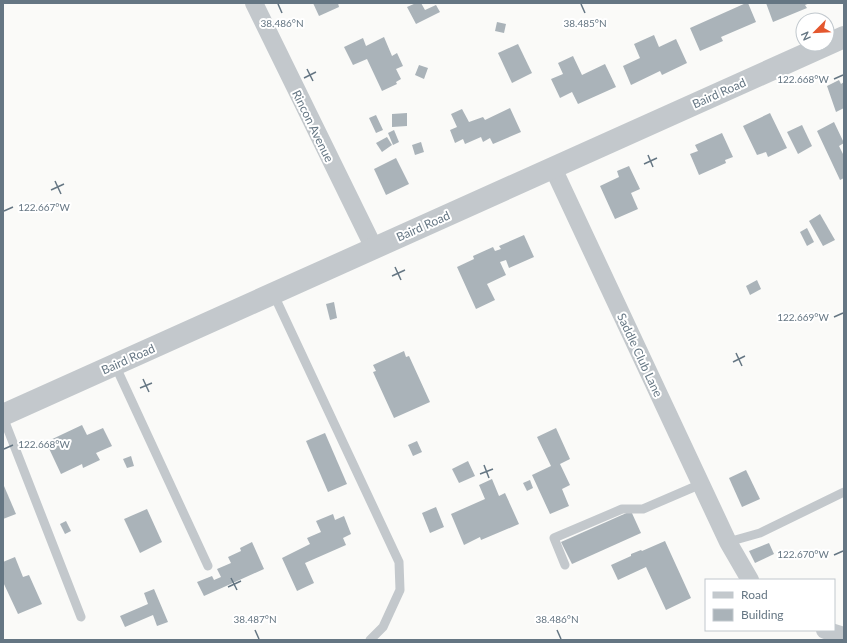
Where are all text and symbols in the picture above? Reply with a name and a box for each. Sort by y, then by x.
north arrow [795,12,835,52]
text: 38.486°N [260,17,304,29]
text: 38.485°N [563,17,607,29]
text: N [798,30,813,43]
text: 122.668°W [777,73,829,85]
street label: Baird Road [690,75,748,111]
street label: Rincon Avenue [289,87,337,165]
text: 122.667°W [18,201,70,213]
street label: Baird Road [394,208,452,244]
street label: Saddle Club Lane [614,311,666,399]
text: 122.669°W [777,311,829,323]
street label: Baird Road [99,341,157,377]
text: 122.668°W [18,438,70,450]
text: 122.670°W [777,548,829,560]
legend [705,579,835,631]
text: Road [741,587,768,602]
text: Building [741,607,784,622]
text: 38.487°N [233,613,277,625]
text: 38.486°N [535,613,579,625]

